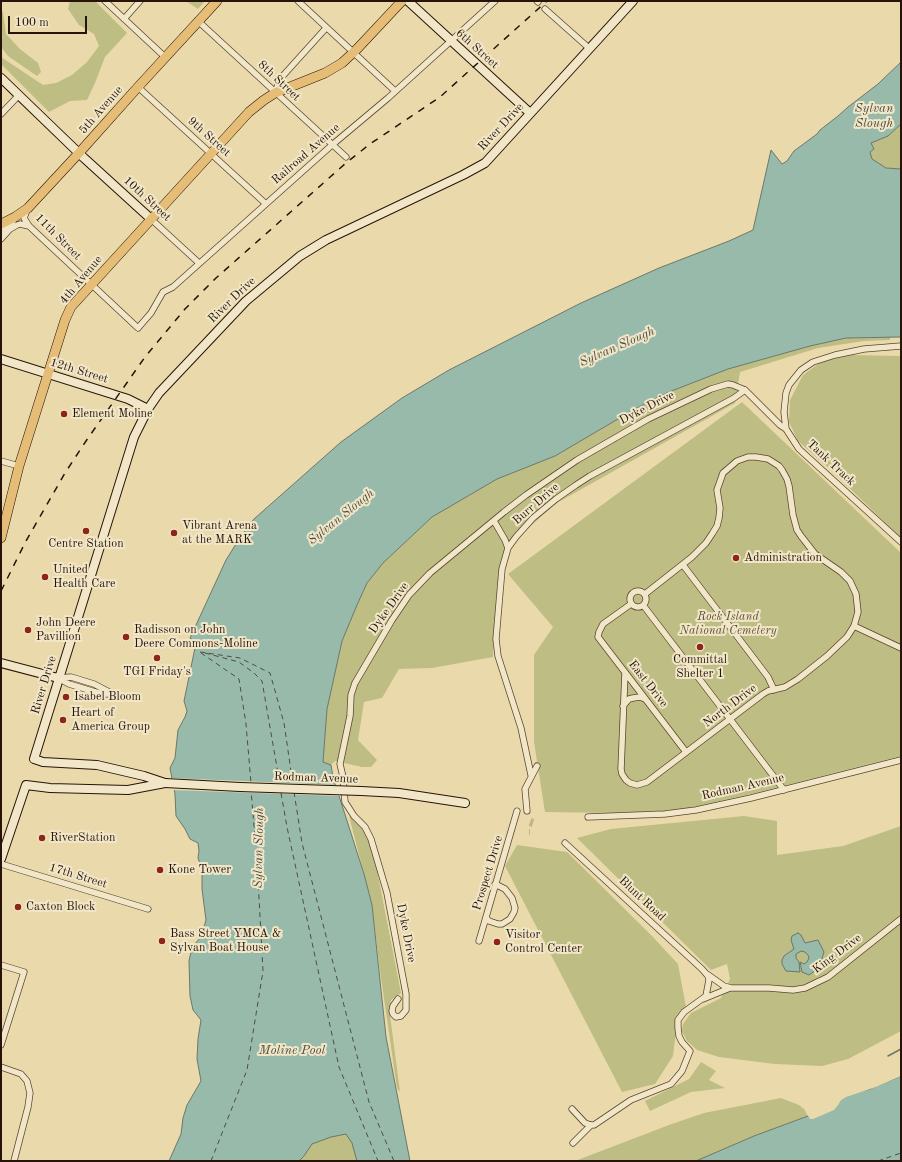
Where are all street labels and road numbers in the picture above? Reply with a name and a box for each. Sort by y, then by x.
street label: 6th Street [453,26,501,72]
street label: 8th Street [255,58,303,104]
street label: 5th Avenue [76,83,126,137]
street label: River Drive [475,100,527,154]
street label: 9th Street [185,114,233,160]
street label: Railroad Avenue [269,121,343,187]
street label: 10th Street [120,173,174,225]
street label: 11th Street [32,211,84,263]
street label: 4th Avenue [56,253,106,307]
street label: River Drive [205,274,259,326]
street label: 12th Street [48,355,110,387]
street label: Dyke Drive [617,388,677,428]
street label: Tank Track [804,437,858,489]
street label: Burr Drive [510,480,562,528]
street label: Dyke Drive [366,579,412,637]
street label: River Drive [28,654,60,716]
street label: East Drive [625,658,671,710]
street label: North Drive [701,681,759,731]
street label: Rodman Avenue [274,769,358,787]
street label: Rodman Avenue [700,771,786,803]
street label: Prospect Drive [470,834,506,912]
street label: 17th Street [47,860,109,892]
street label: Blunt Road [616,874,668,924]
street label: Dyke Drive [393,902,419,964]
street label: King Drive [810,931,864,977]

